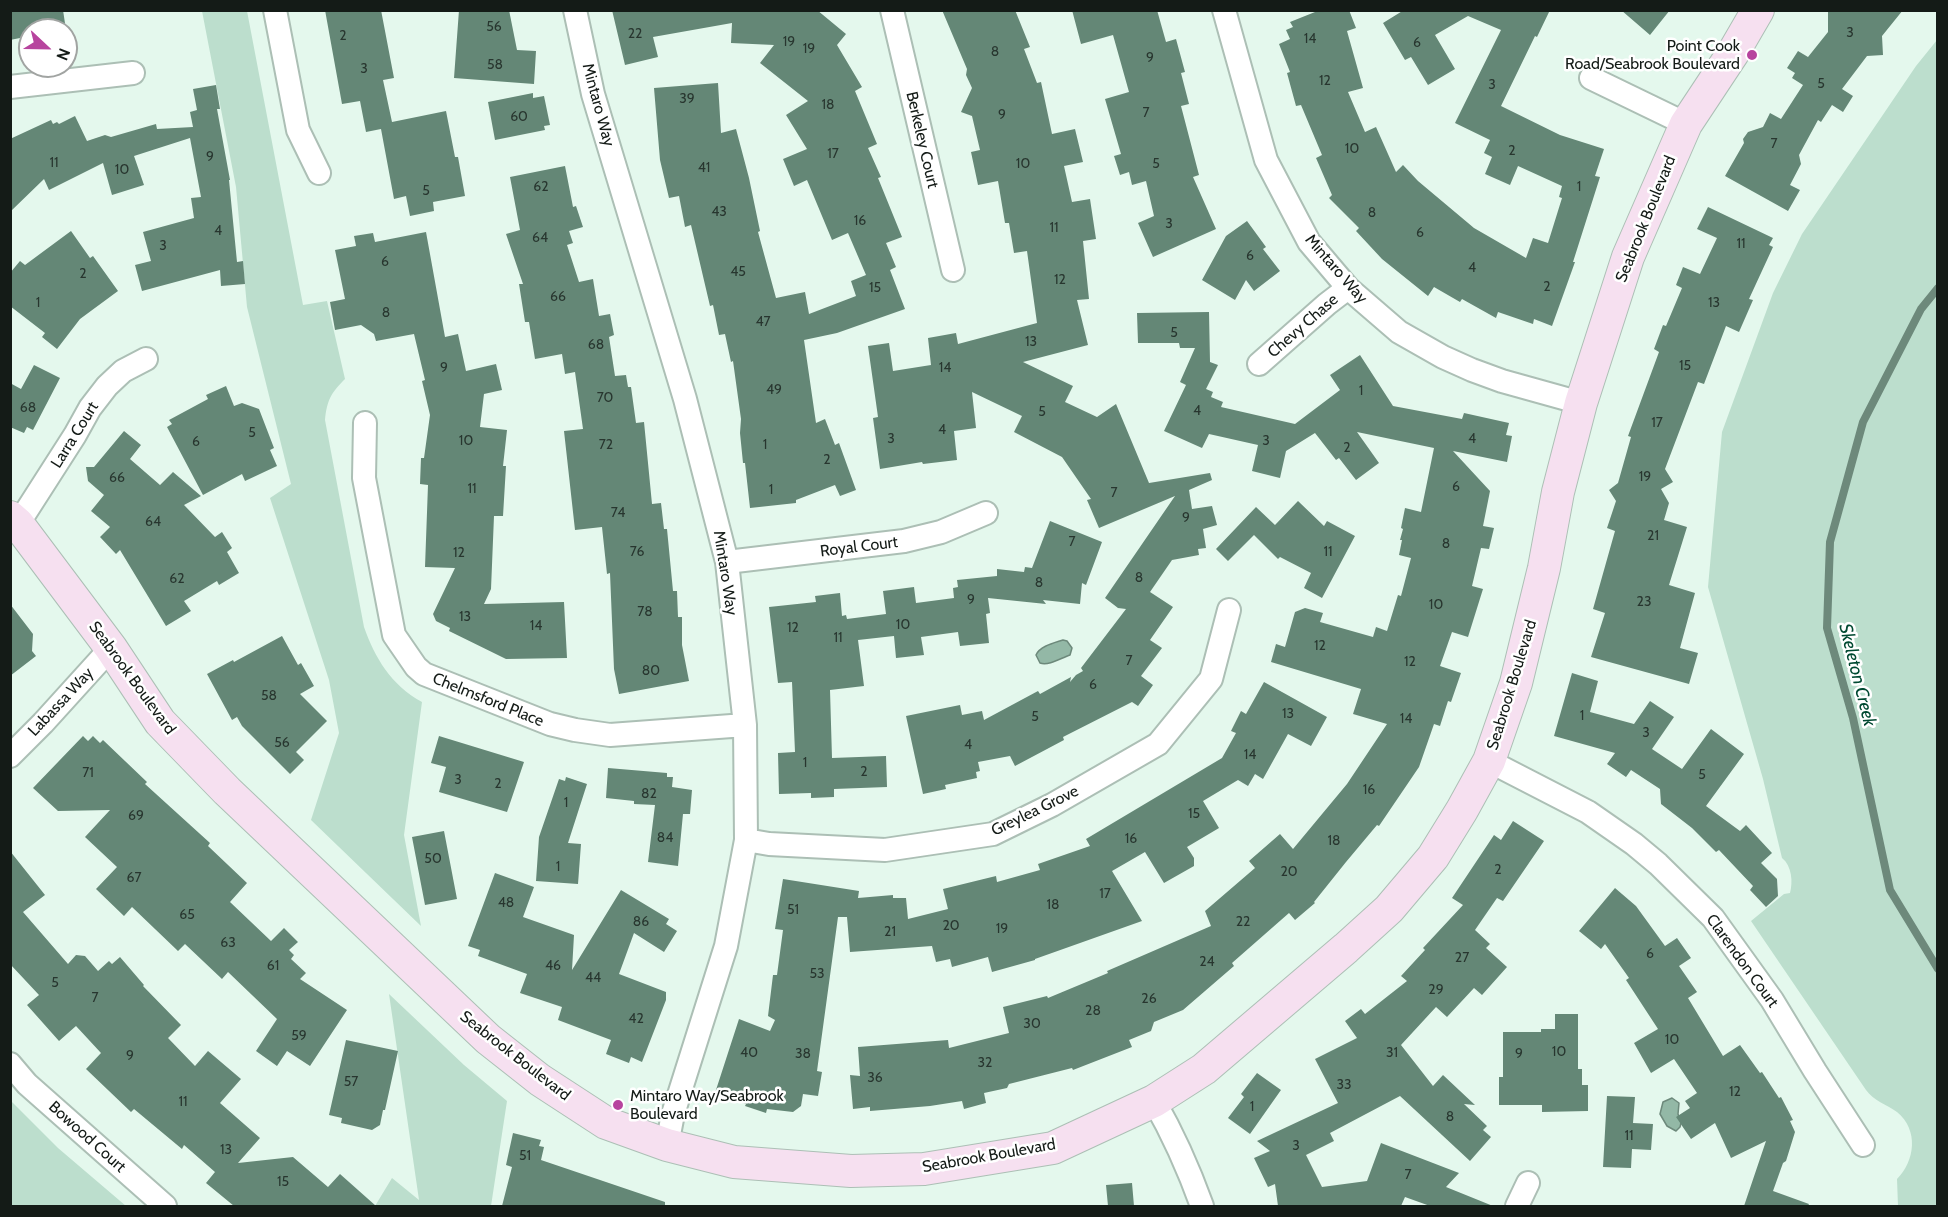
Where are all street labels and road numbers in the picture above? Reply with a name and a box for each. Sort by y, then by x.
street label: Mintaro Way [578,61,618,149]
street label: Berkeley Court [902,90,942,190]
street label: Seabrook Boulevard [1612,153,1680,285]
street label: Mintaro Way [1301,231,1371,307]
street label: Chevy Chase [1264,290,1342,362]
street label: Larra Court [47,398,103,472]
street label: Mintaro Way [709,529,741,617]
street label: Royal Court [819,533,899,561]
street label: Seabrook Boulevard [85,618,179,738]
street label: Seabrook Boulevard [1483,618,1541,752]
street label: Labassa Way [24,664,98,740]
street label: Chelmsford Place [430,669,546,731]
street label: Greylea Grove [988,782,1082,840]
street label: Clarendon Court [1702,911,1782,1011]
street label: Seabrook Boulevard [456,1007,574,1105]
street label: Bowood Court [44,1097,130,1177]
street label: Seabrook Boulevard [921,1135,1057,1177]

